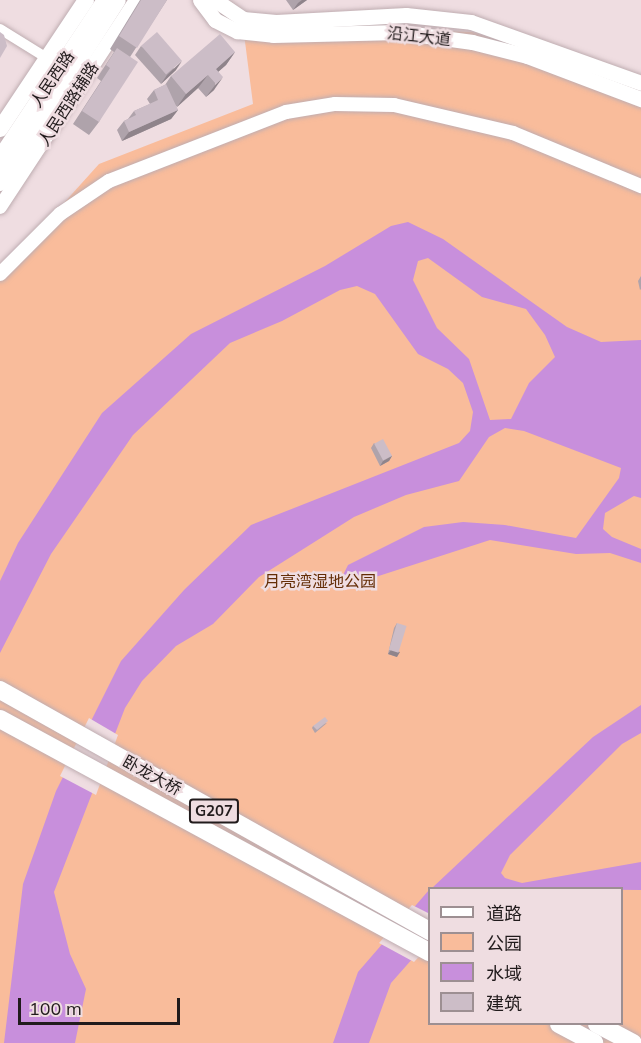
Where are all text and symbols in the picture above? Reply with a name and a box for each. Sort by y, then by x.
street label: 沿江大道 [386,23,452,49]
street label: 人民西路 [26,47,78,111]
street label: 人民西路辅路 [34,59,102,149]
park label: 月亮湾湿地公园 [264,571,376,591]
street label: 卧龙大桥 [119,751,185,799]
road number: G207 [188,799,240,823]
legend [428,887,623,1025]
text: 道路 [486,902,522,925]
text: 公园 [486,932,522,955]
text: 水域 [486,962,522,985]
scale bar [21,986,183,1024]
text: 建筑 [486,992,522,1015]
text: 100 m [29,997,82,1020]

